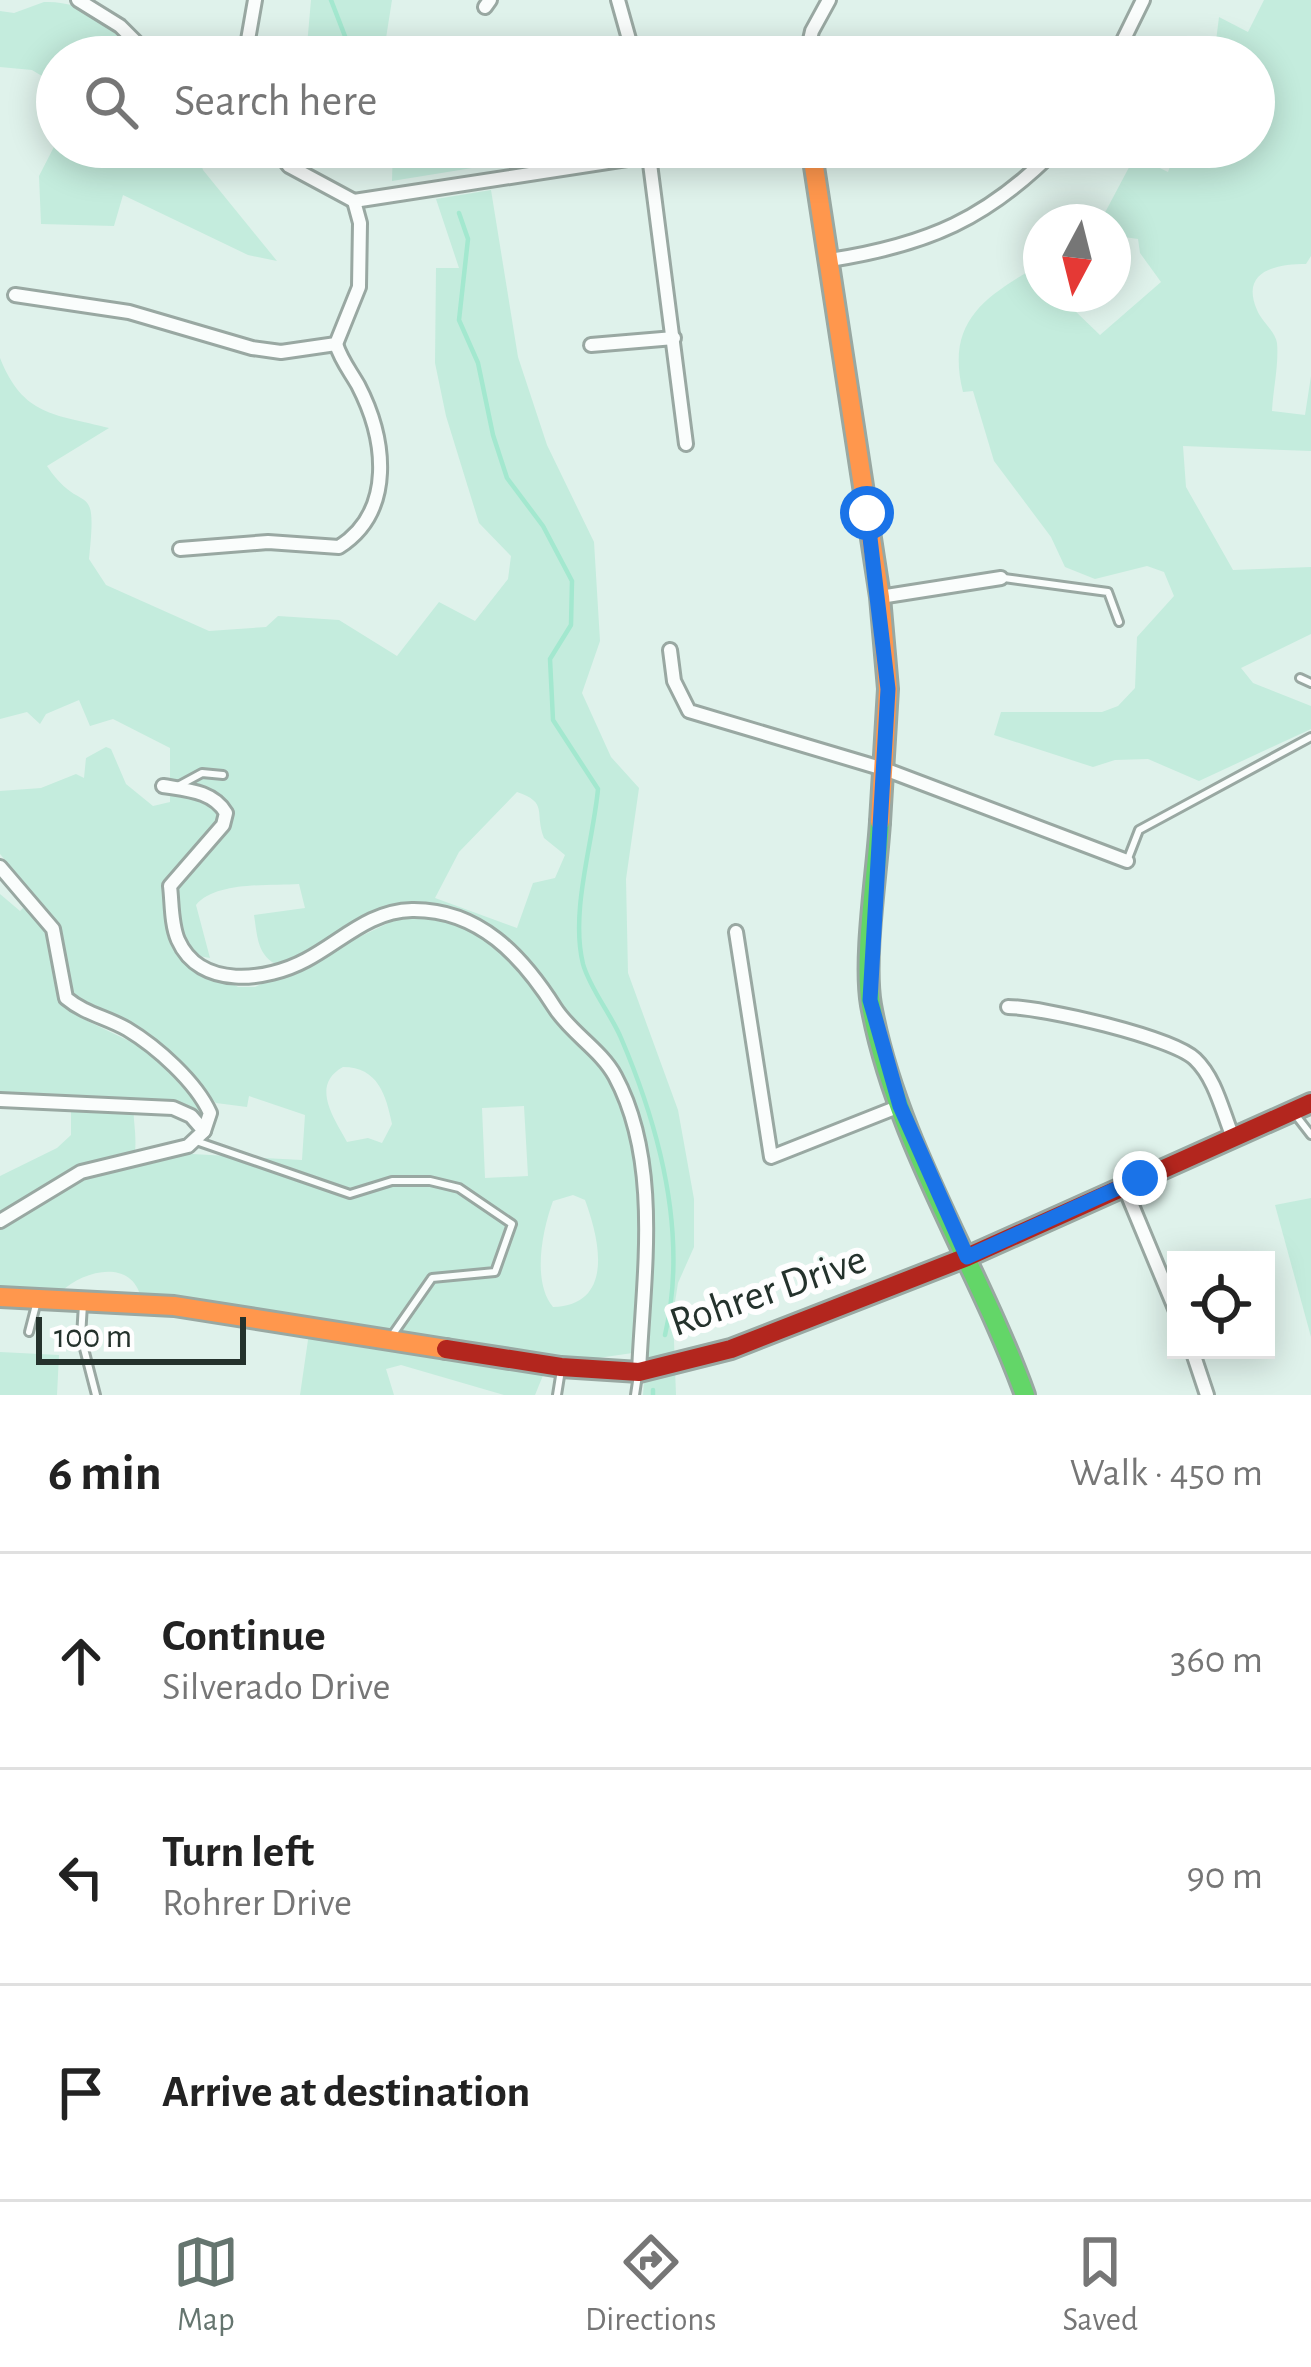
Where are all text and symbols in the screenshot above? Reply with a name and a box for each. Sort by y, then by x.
search box [36,36,1275,168]
icon: search [78,69,144,135]
text: Search here [174,79,377,124]
north arrow [1023,204,1131,312]
route start [840,486,894,540]
route end [1113,1151,1167,1205]
street label: Rohrer Drive [664,1238,872,1344]
map controls [1167,1251,1275,1359]
button: locate [1167,1251,1275,1359]
scale bar [36,1311,246,1364]
text: 100 m [54,1321,132,1354]
text: 6 min [48,1448,162,1499]
text: Walk · 450 m [1070,1454,1263,1493]
text: Continue [162,1614,326,1659]
icon: ahead [48,1628,114,1694]
text: 360 m [1170,1641,1263,1680]
text: Silverado Drive [162,1668,390,1707]
text: Turn left [162,1830,314,1875]
icon: left [48,1844,114,1910]
text: 90 m [1186,1857,1263,1896]
text: Rohrer Drive [162,1884,352,1923]
icon: arrive [48,2060,114,2126]
text: Arrive at destination [162,2070,530,2115]
tab: Map [173,2229,239,2341]
tab: Directions [585,2229,716,2341]
tab: Saved [1062,2229,1138,2341]

